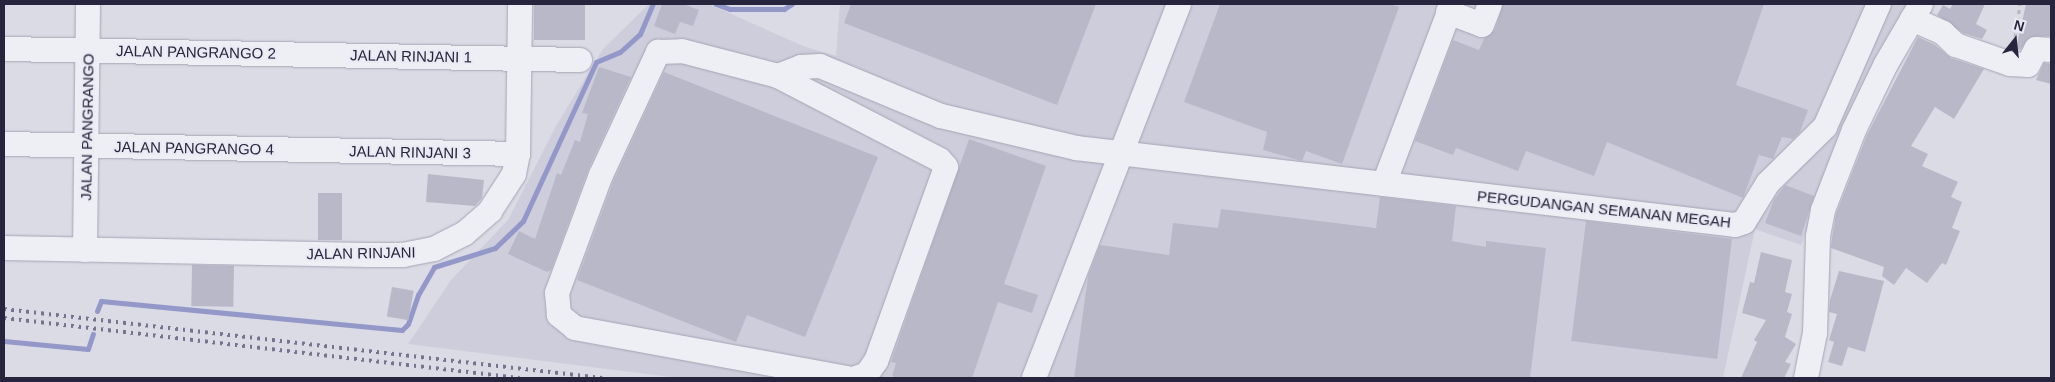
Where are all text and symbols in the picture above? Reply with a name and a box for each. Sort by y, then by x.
north arrow [1990,15,2040,65]
text: N [2012,16,2026,35]
street label: JALAN PANGRANGO 2 [116,42,276,62]
street label: JALAN RINJANI 1 [350,46,472,66]
street label: JALAN PANGRANGO [77,53,97,201]
street label: JALAN PANGRANGO 4 [114,138,274,158]
street label: JALAN RINJANI 3 [349,142,471,162]
street label: PERGUDANGAN SEMANAN MEGAH [1476,187,1732,231]
street label: JALAN RINJANI [306,243,416,263]

